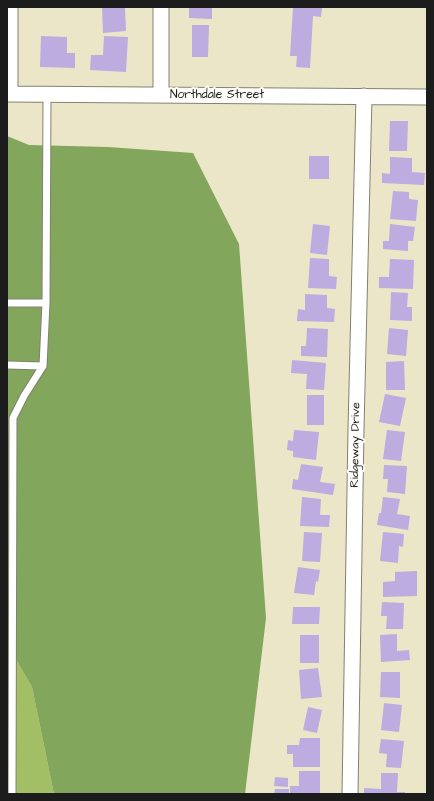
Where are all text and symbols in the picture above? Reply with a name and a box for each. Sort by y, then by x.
street label: Northdale Street [170,88,264,102]
street label: Ridgeway Drive [348,402,364,488]

